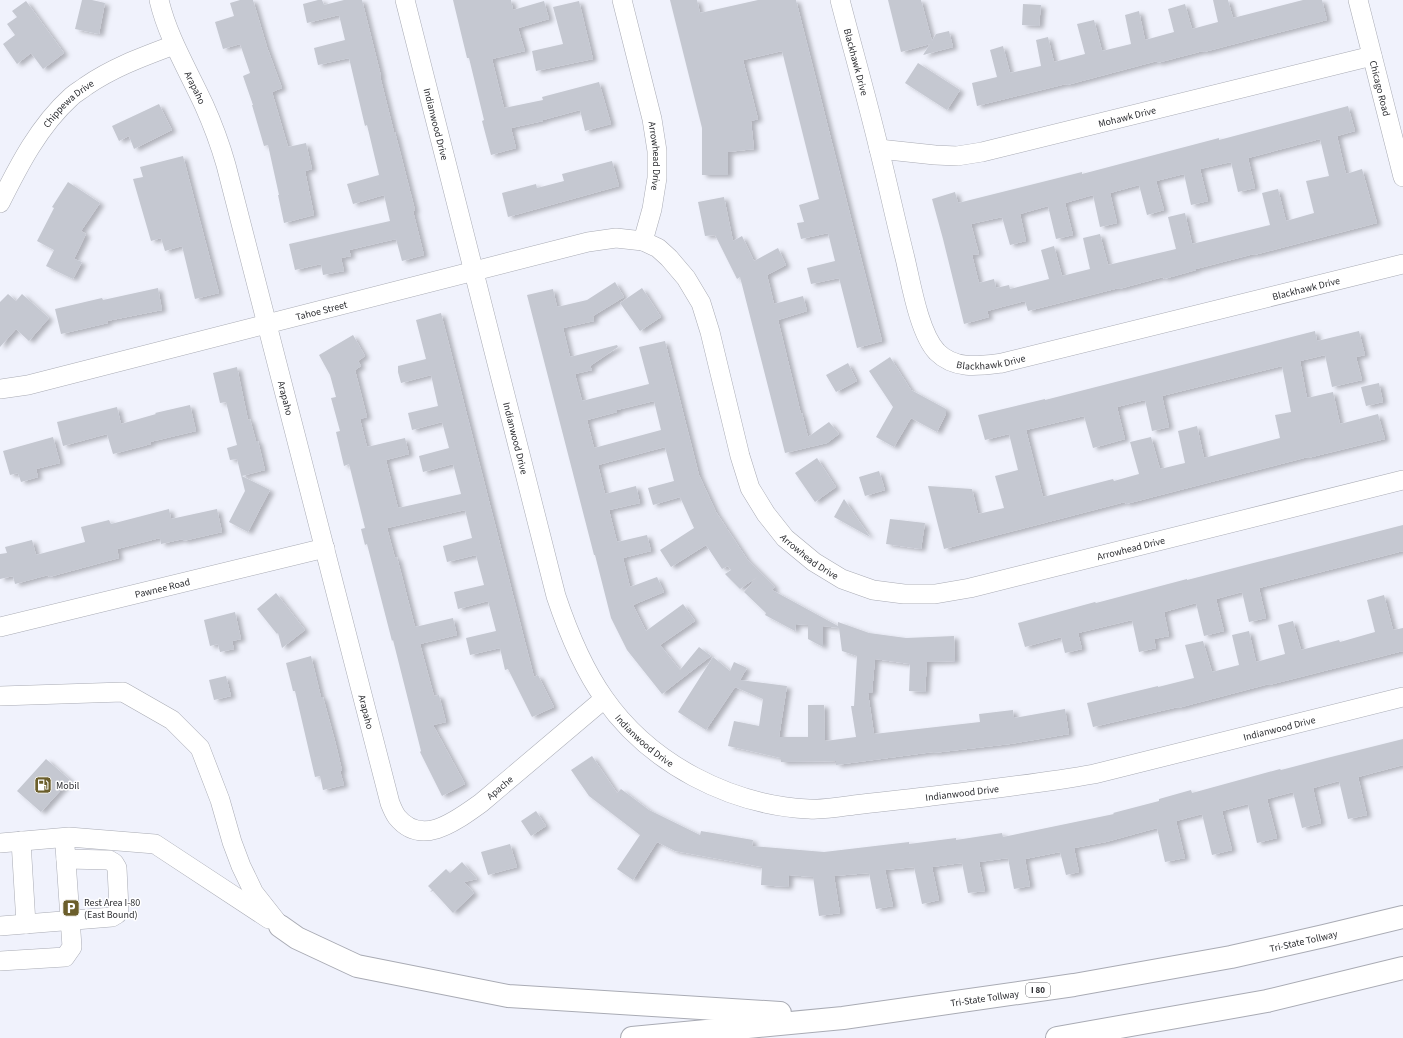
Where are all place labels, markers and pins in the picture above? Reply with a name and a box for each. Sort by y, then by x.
fuel station icon: Mobil [33,775,53,795]
place label: Mobil [56,779,80,793]
place label: Rest Area I-80 (East Bound) [84,896,140,922]
parking icon: Rest Area I-80 (East Bound) [61,898,81,918]

